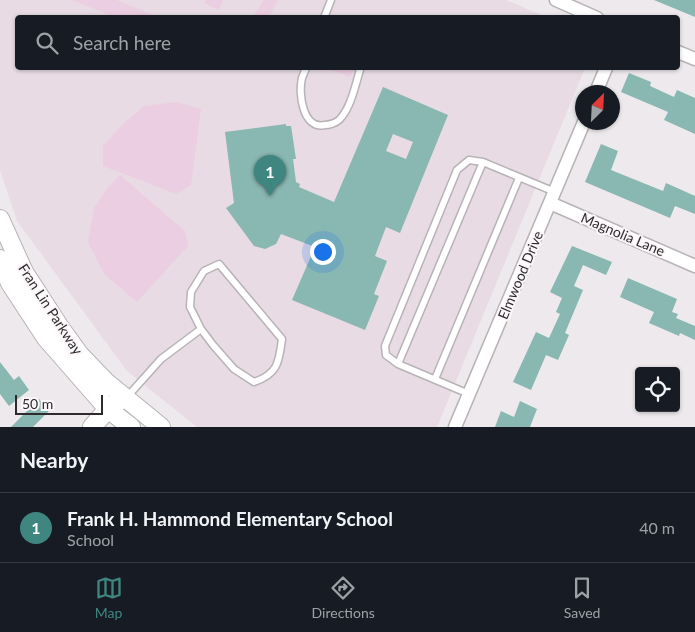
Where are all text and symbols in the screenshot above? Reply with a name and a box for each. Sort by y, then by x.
search box [15,15,680,70]
icon: search [33,29,61,57]
text: Search here [73,31,171,54]
north arrow [575,85,620,130]
pin: 1 [254,155,286,196]
street label: Magnolia Lane [579,209,667,259]
street label: Elmwood Drive [494,228,546,322]
your location [310,239,336,265]
street label: Fran Lin Parkway [15,260,87,358]
map controls [635,367,680,412]
button: locate [635,367,680,412]
scale bar [15,392,102,415]
text: 50 m [22,395,53,412]
text: Nearby [20,447,88,472]
text: Frank H. Hammond Elementary School [67,507,393,530]
text: 1 [31,518,41,537]
text: 40 m [639,518,675,537]
text: School [67,530,114,549]
tab: Map [95,574,123,621]
tab: Directions [312,574,375,621]
tab: Saved [564,574,600,621]

